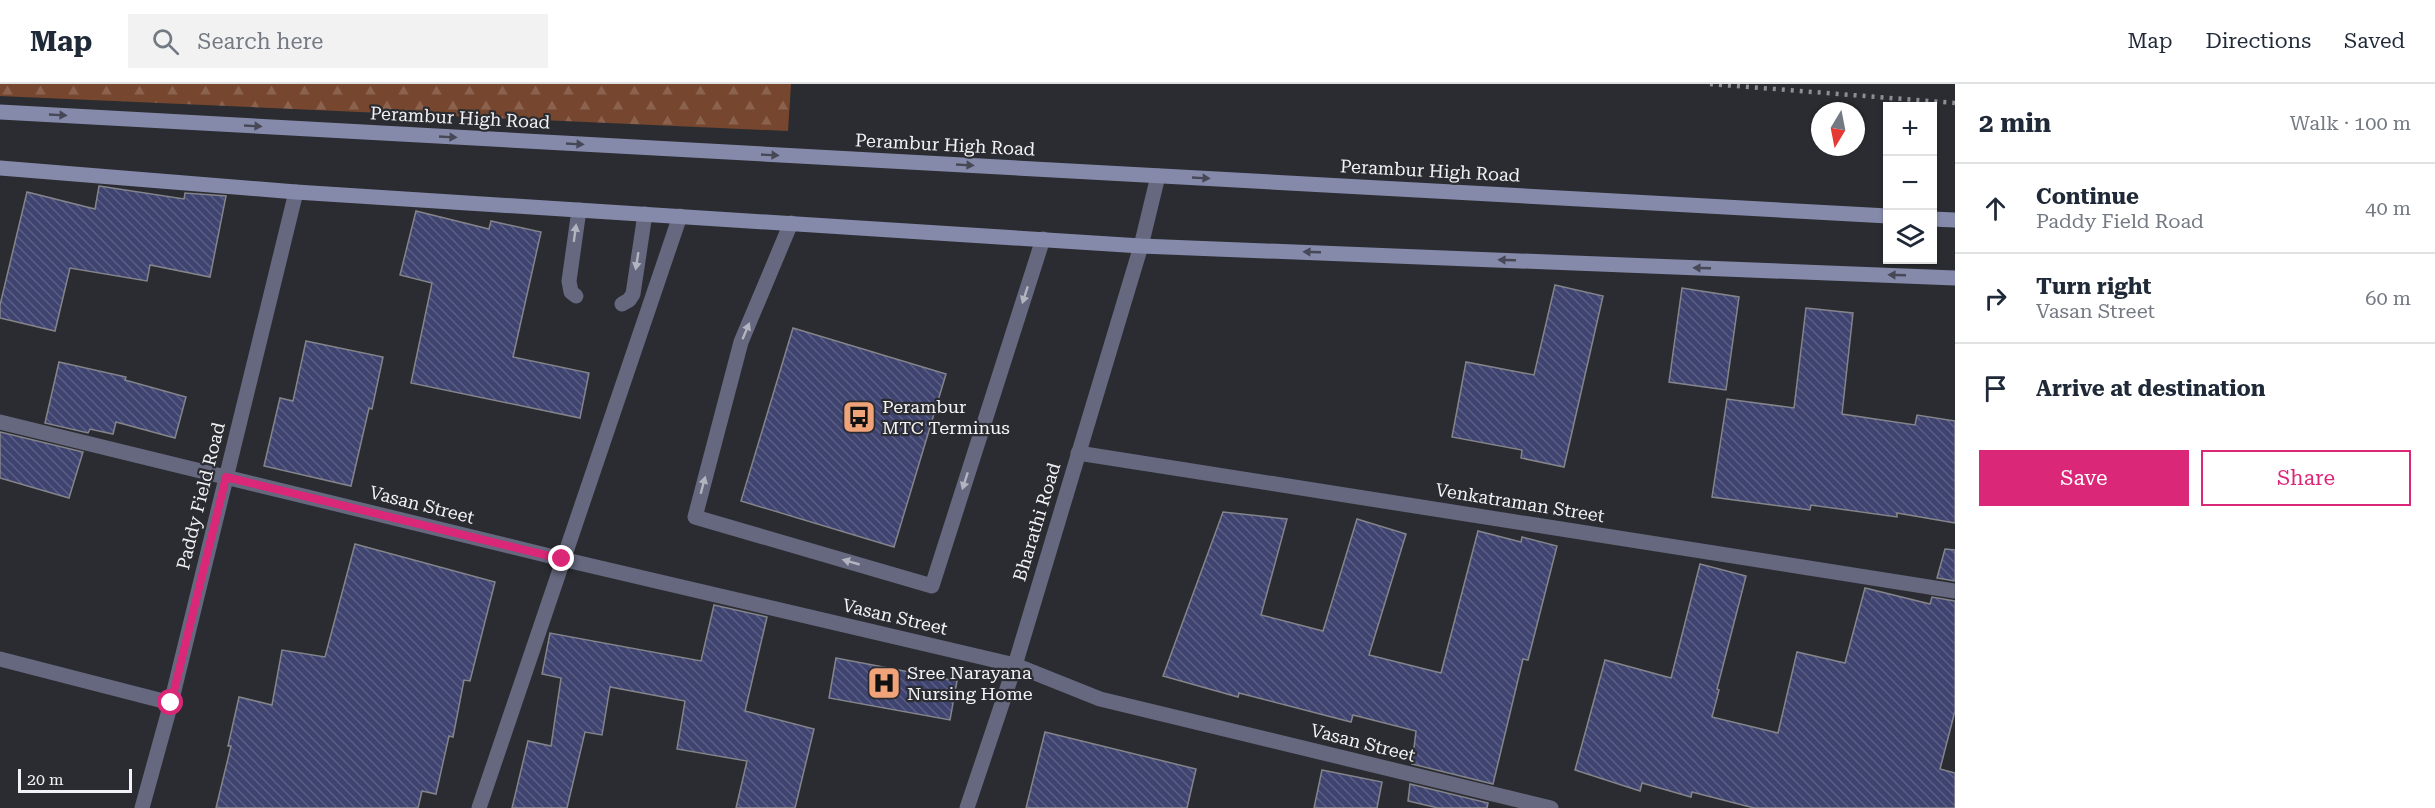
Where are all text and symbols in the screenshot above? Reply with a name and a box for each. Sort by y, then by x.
search box [128,14,548,68]
text: Map [30,25,92,58]
icon: search [149,25,182,58]
text: Search here [197,29,323,54]
text: Map [2128,29,2172,53]
text: Directions [2205,29,2311,53]
text: Saved [2344,29,2405,53]
street label: Perambur High Road [369,102,551,133]
north arrow [1811,102,1865,156]
map controls [1883,102,1937,264]
button: + [1883,102,1937,156]
text: 2 min [1979,108,2051,138]
one-way arrow [49,111,68,120]
text: Walk · 100 m [2290,111,2411,135]
one-way arrow [244,121,263,131]
street label: Perambur High Road [854,129,1036,160]
one-way arrow [438,132,457,142]
one-way arrow [566,139,585,149]
one-way arrow [761,150,780,159]
street label: Perambur High Road [1339,155,1521,186]
button: − [1883,156,1937,210]
one-way arrow [955,161,974,170]
one-way arrow [1192,174,1211,183]
text: Continue [2036,184,2139,209]
icon: ahead [1979,192,2012,225]
text: 40 m [2365,196,2411,220]
text: Paddy Field Road [2036,209,2204,233]
button: layers [1883,210,1937,264]
one-way arrow [571,224,580,243]
one-way arrow [1302,248,1321,257]
one-way arrow [633,252,642,271]
one-way arrow [1497,255,1516,265]
one-way arrow [1692,263,1711,272]
one-way arrow [1887,271,1906,280]
text: Turn right [2036,274,2151,299]
icon: right [1979,282,2012,315]
one-way arrow [1020,286,1029,304]
text: 60 m [2365,286,2411,310]
text: Vasan Street [2036,299,2155,323]
one-way arrow [741,321,751,339]
icon: arrive [1979,372,2012,405]
text: Arrive at destination [2036,376,2265,401]
place label: Perambur MTC Terminus [882,396,1010,438]
bus stop icon: Perambur MTC Terminus [841,399,877,435]
street label: Paddy Field Road [172,420,229,572]
button: Save [1979,450,2189,506]
button: Share [2201,450,2411,506]
street label: Bharathi Road [1008,459,1065,584]
one-way arrow [960,472,970,490]
one-way arrow [699,476,708,494]
street label: Venkatraman Street [1434,479,1606,526]
street label: Vasan Street [368,481,477,528]
route end [548,545,574,571]
one-way arrow [841,557,859,566]
street label: Vasan Street [841,594,950,639]
place label: Sree Narayana Nursing Home [907,662,1033,704]
hospital icon: Sree Narayana Nursing Home [866,665,902,701]
route start [157,689,183,715]
street label: Vasan Street [1309,719,1418,766]
scale bar [18,766,132,794]
text: 20 m [27,770,64,789]

